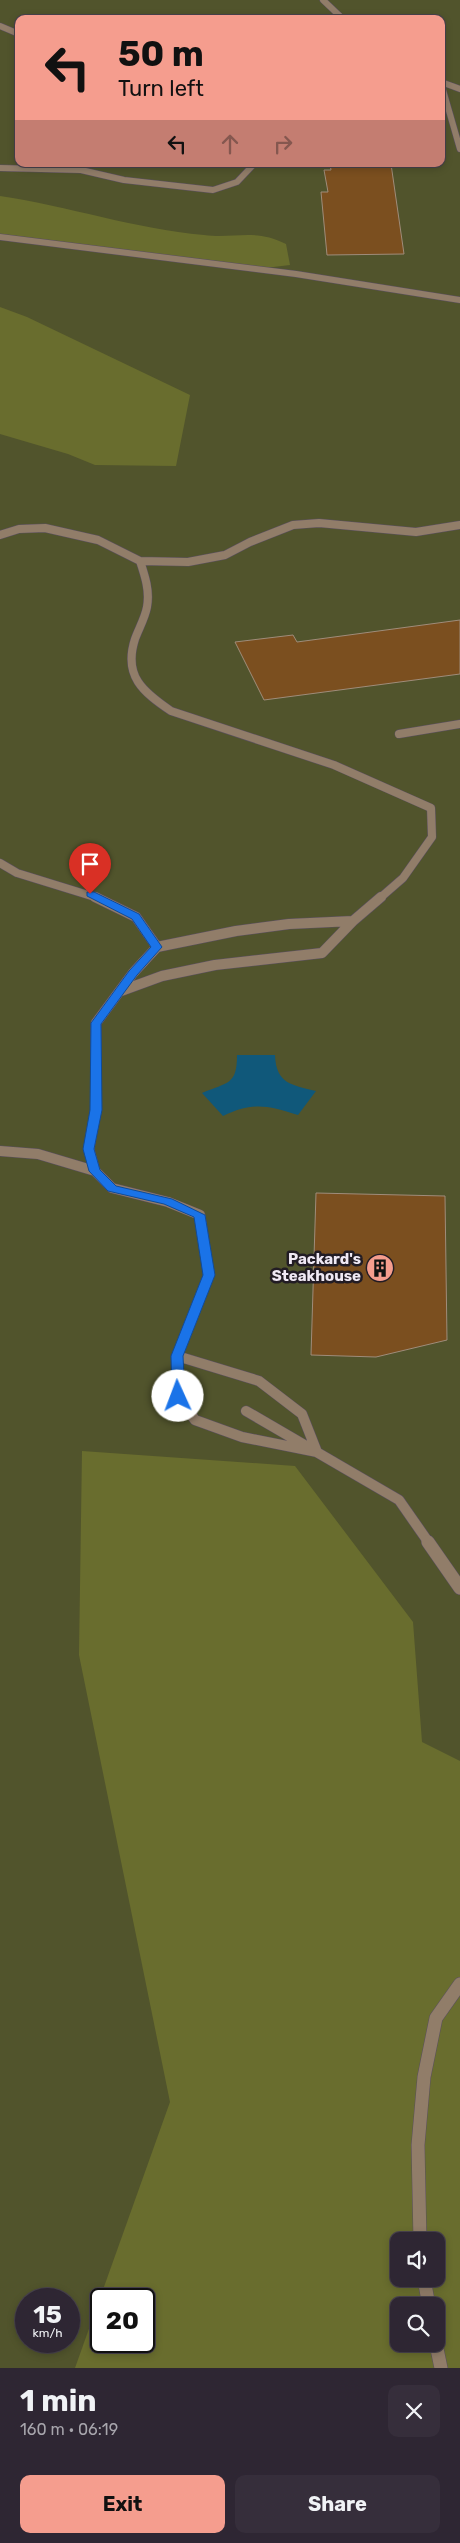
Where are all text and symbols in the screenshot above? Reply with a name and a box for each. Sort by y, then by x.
text: 50 m [118,33,204,75]
icon: left [35,35,100,100]
text: Turn left [118,75,204,102]
icon: left [163,130,191,158]
icon: ahead [216,130,244,158]
icon: right [269,130,297,158]
pin [69,843,111,894]
icon: arrive [76,850,104,878]
place label: Packard's Steakhouse [272,1250,361,1285]
building icon: Packard's Steakhouse [365,1253,395,1283]
position arrow [151,1369,203,1421]
map controls [390,2232,445,2352]
button: sound [390,2232,445,2287]
speed limit sign: 20 [90,2288,155,2353]
button: search [390,2297,445,2352]
text: 15 [33,2300,62,2329]
text: km/h [33,2326,62,2340]
text: 1 min [20,2383,97,2419]
button: close [388,2385,440,2437]
text: 160 m · 06:19 [20,2420,118,2439]
button: Exit [20,2475,225,2533]
button: Share [235,2475,440,2533]

